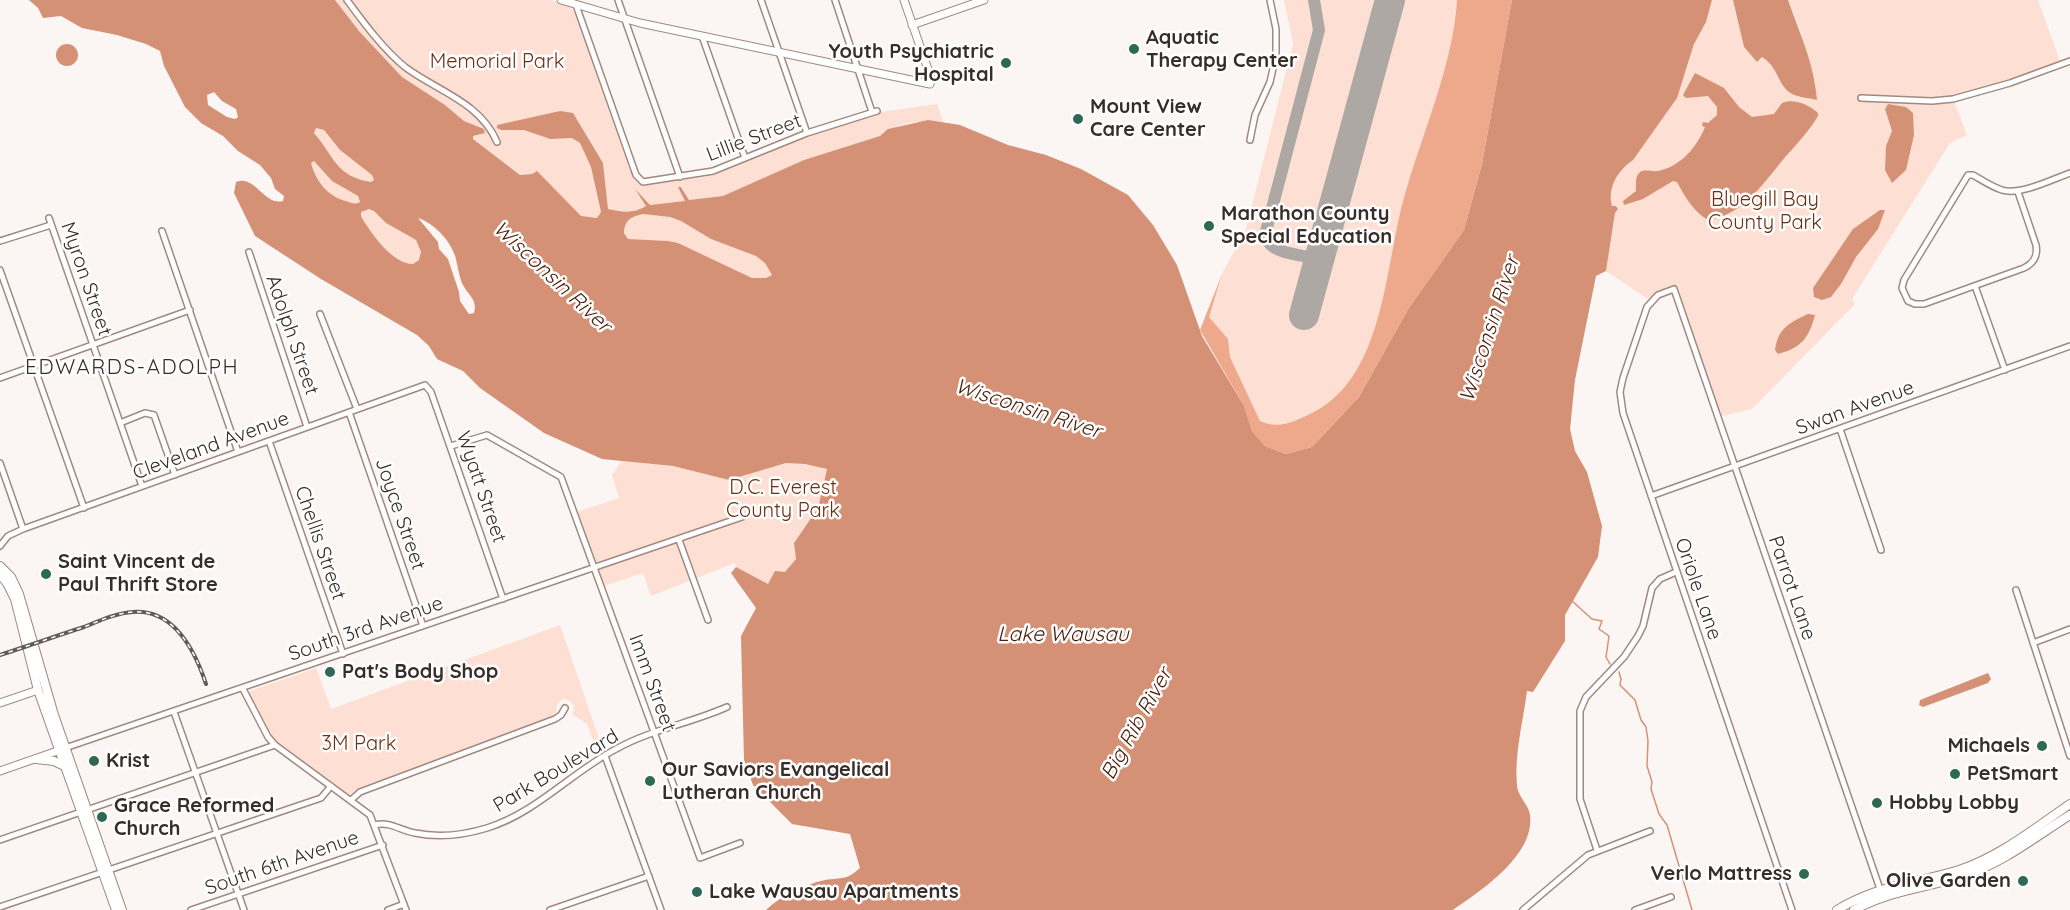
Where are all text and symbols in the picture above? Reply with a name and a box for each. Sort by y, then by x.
place label: Aquatic Therapy Center [1146,26,1298,73]
place label: Youth Psychiatric Hospital [828,40,994,87]
marker: Aquatic Therapy Center [1127,42,1141,56]
park label: Memorial Park [430,50,564,74]
marker: Youth Psychiatric Hospital [999,56,1013,70]
place label: Mount View Care Center [1090,95,1206,142]
street label: Lillie Street [703,109,805,167]
marker: Mount View Care Center [1071,112,1085,126]
park label: Bluegill Bay County Park [1708,188,1822,235]
place label: Marathon County Special Education [1221,202,1392,249]
water label: Wisconsin River [488,216,616,338]
street label: Myron Street [55,219,117,339]
marker: Marathon County Special Education [1202,219,1216,233]
water label: Wisconsin River [1455,253,1525,405]
street label: Adolph Street [260,272,324,398]
district label: EDWARDS-ADOLPH [25,355,239,381]
water label: Wisconsin River [952,374,1104,444]
street label: Swan Avenue [1793,376,1917,440]
street label: Cleveland Avenue [130,407,292,485]
street label: Wyatt Street [451,428,511,546]
street label: Joyce Street [370,455,430,573]
park label: D.C. Everest County Park [726,476,840,523]
street label: Chellis Street [289,483,351,603]
street label: Parrot Lane [1763,533,1821,643]
street label: Oriole Lane [1669,535,1727,643]
place label: Saint Vincent de Paul Thrift Store [58,550,218,597]
marker: Saint Vincent de Paul Thrift Store [39,567,53,581]
street label: South 3rd Avenue [285,591,447,667]
water label: Lake Wausau [997,622,1129,648]
street label: Imm Street [623,631,681,735]
place label: Pat's Body Shop [342,660,498,684]
water label: Big Rib River [1096,664,1178,784]
marker: Pat's Body Shop [323,665,337,679]
street label: Park Boulevard [489,724,623,818]
park label: 3M Park [322,732,396,756]
place label: Michaels [1947,734,2030,758]
marker: Michaels [2035,739,2049,753]
place label: Krist [106,749,150,773]
marker: Krist [87,754,101,768]
place label: Our Saviors Evangelical Lutheran Church [662,758,889,805]
place label: PetSmart [1967,762,2059,786]
marker: PetSmart [1948,767,1962,781]
marker: Our Saviors Evangelical Lutheran Church [643,774,657,788]
place label: Hobby Lobby [1889,791,2019,815]
place label: Grace Reformed Church [114,794,274,841]
marker: Hobby Lobby [1870,796,1884,810]
marker: Grace Reformed Church [95,810,109,824]
street label: South 6th Avenue [202,825,362,901]
place label: Verlo Mattress [1651,862,1792,886]
marker: Verlo Mattress [1797,867,1811,881]
place label: Olive Garden [1886,869,2011,893]
marker: Olive Garden [2016,874,2030,888]
place label: Lake Wausau Apartments [709,880,959,904]
marker: Lake Wausau Apartments [690,885,704,899]

